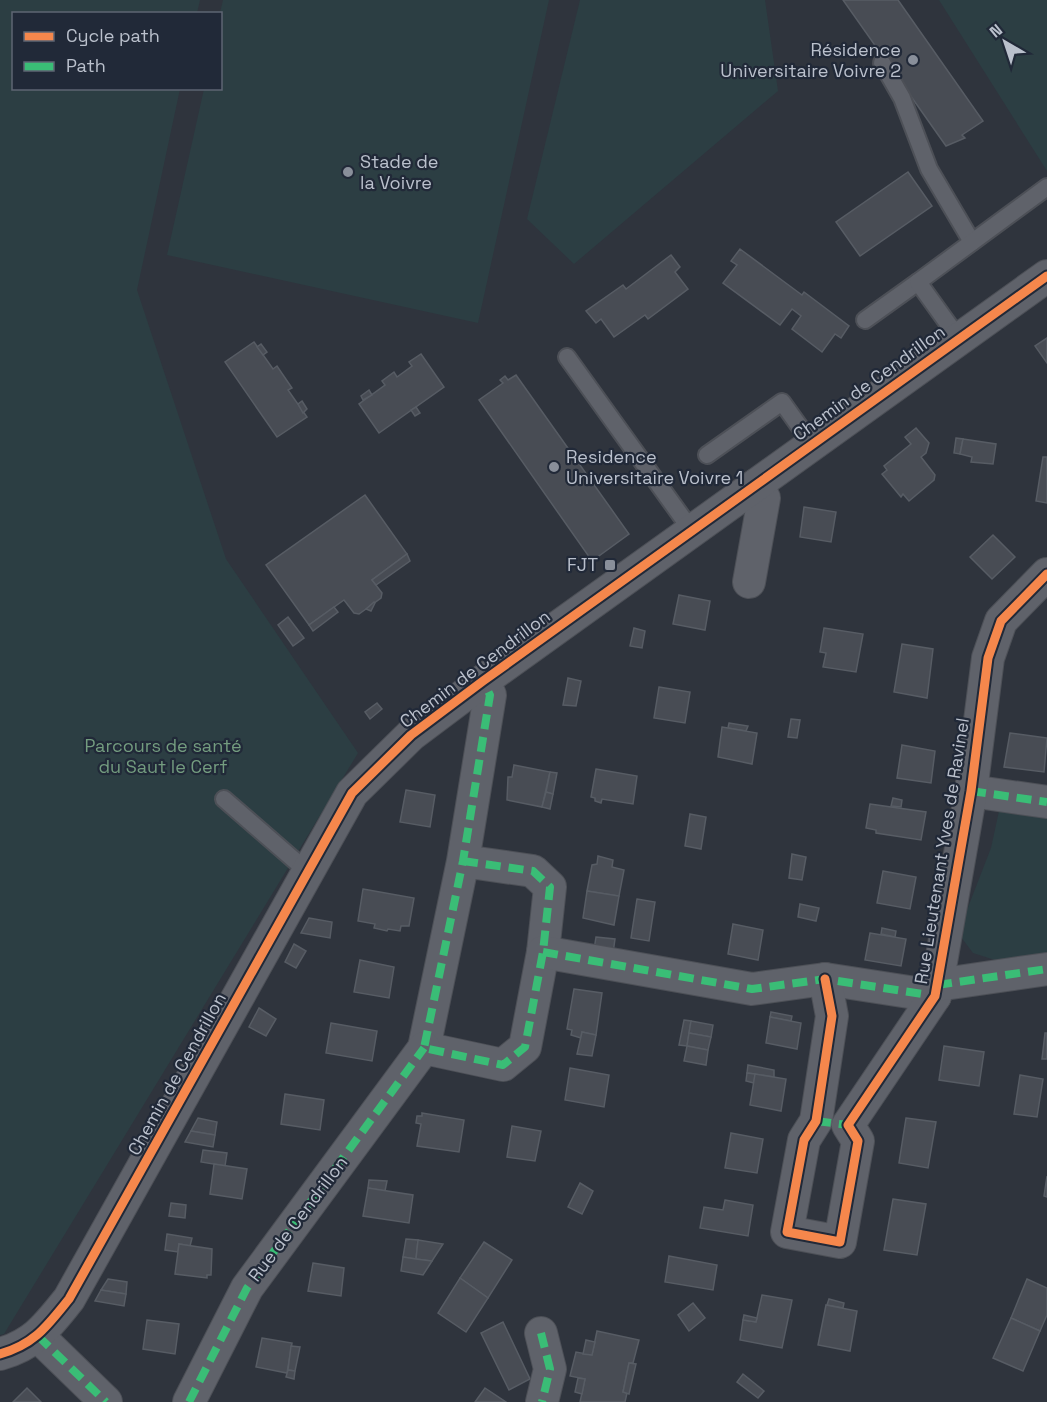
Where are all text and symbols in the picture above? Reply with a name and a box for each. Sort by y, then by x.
legend [12,12,222,90]
north arrow [975,12,1035,72]
text: N [985,19,1007,42]
text: Cycle path [66,24,160,47]
place label: Résidence Universitaire Voivre 2 [720,38,901,82]
marker: Résidence Universitaire Voivre 2 [906,53,920,67]
text: Path [66,54,106,77]
place label: Stade de la Voivre [360,150,439,194]
marker: Stade de la Voivre [341,165,355,179]
street label: Chemin de Cendrillon [788,320,949,446]
place label: Residence Universitaire Voivre 1 [566,445,743,489]
marker: Residence Universitaire Voivre 1 [547,460,561,474]
place label: FJT [567,553,598,576]
marker: FJT [603,558,617,572]
street label: Chemin de Cendrillon [395,604,555,733]
street label: Rue Lieutenant Yves de Ravinel [909,716,974,986]
park label: Parcours de santé du Saut le Cerf [84,734,242,778]
street label: Chemin de Cendrillon [122,988,231,1159]
street label: Rue de Cendrillon [243,1151,352,1286]

